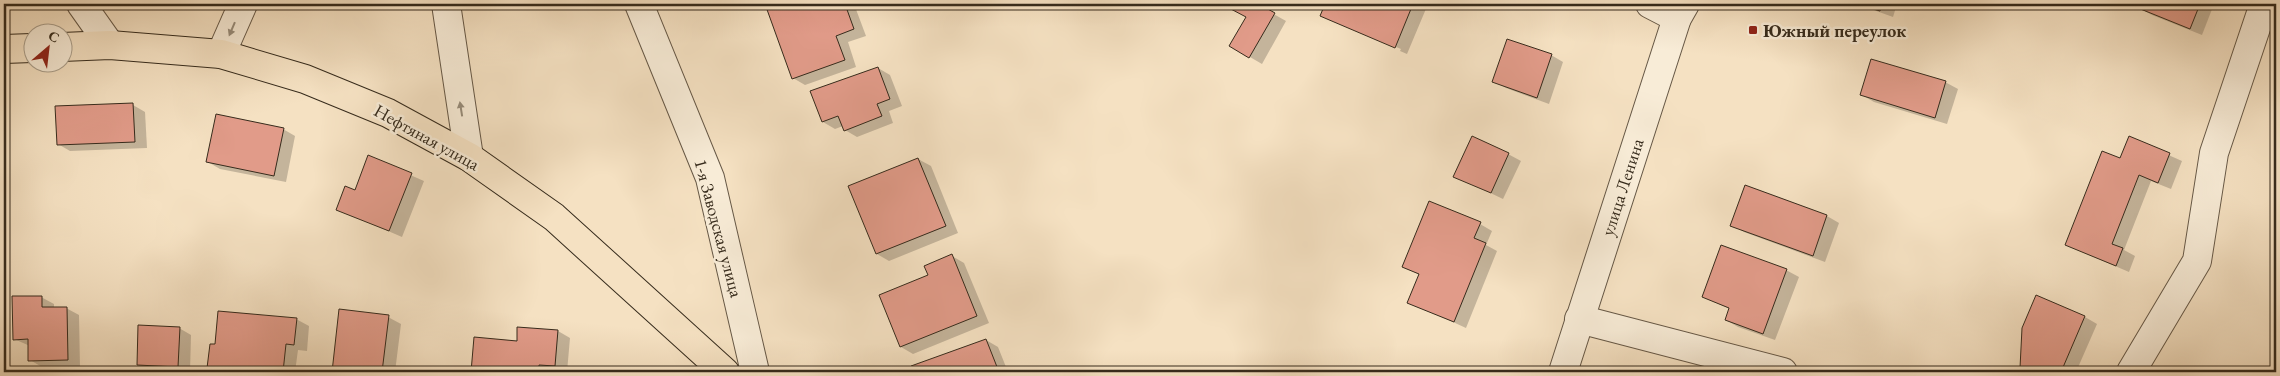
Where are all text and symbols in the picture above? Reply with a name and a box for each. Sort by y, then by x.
place label: Южный переулок [1763,19,1906,42]
north arrow [22,22,72,72]
one-way arrow [228,22,236,37]
marker: Южный переулок [1747,24,1759,36]
text: С [45,26,63,47]
street label: Нефтяная улица [370,99,485,176]
one-way arrow [457,100,465,116]
street label: улица Ленина [1595,135,1649,239]
street label: 1-я Заводская улица [690,156,749,300]

